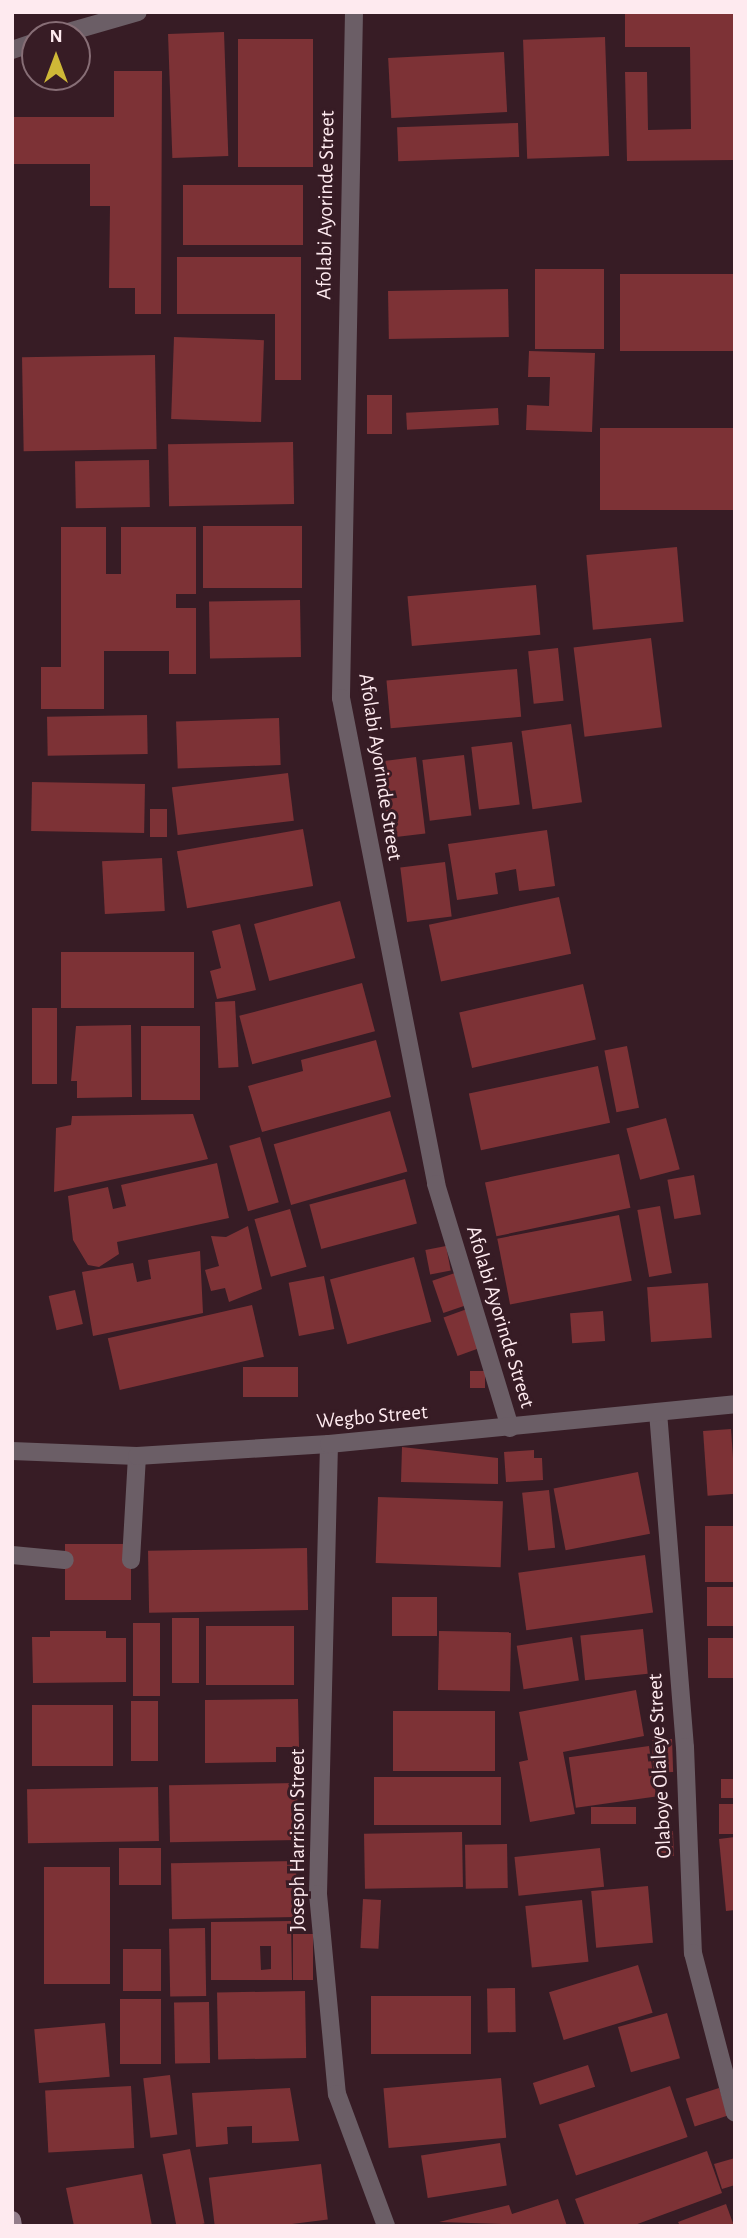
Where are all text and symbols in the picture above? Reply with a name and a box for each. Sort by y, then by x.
north arrow [21,21,91,91]
text: N [49,27,63,46]
street label: Afolabi Ayorinde Street [312,110,340,300]
street label: Afolabi Ayorinde Street [353,672,407,862]
street label: Afolabi Ayorinde Street [460,1223,540,1411]
street label: Wegbo Street [315,1400,429,1434]
street label: Olaboye Olaleye Street [643,1673,677,1859]
street label: Joseph Harrison Street [285,1749,311,1931]

